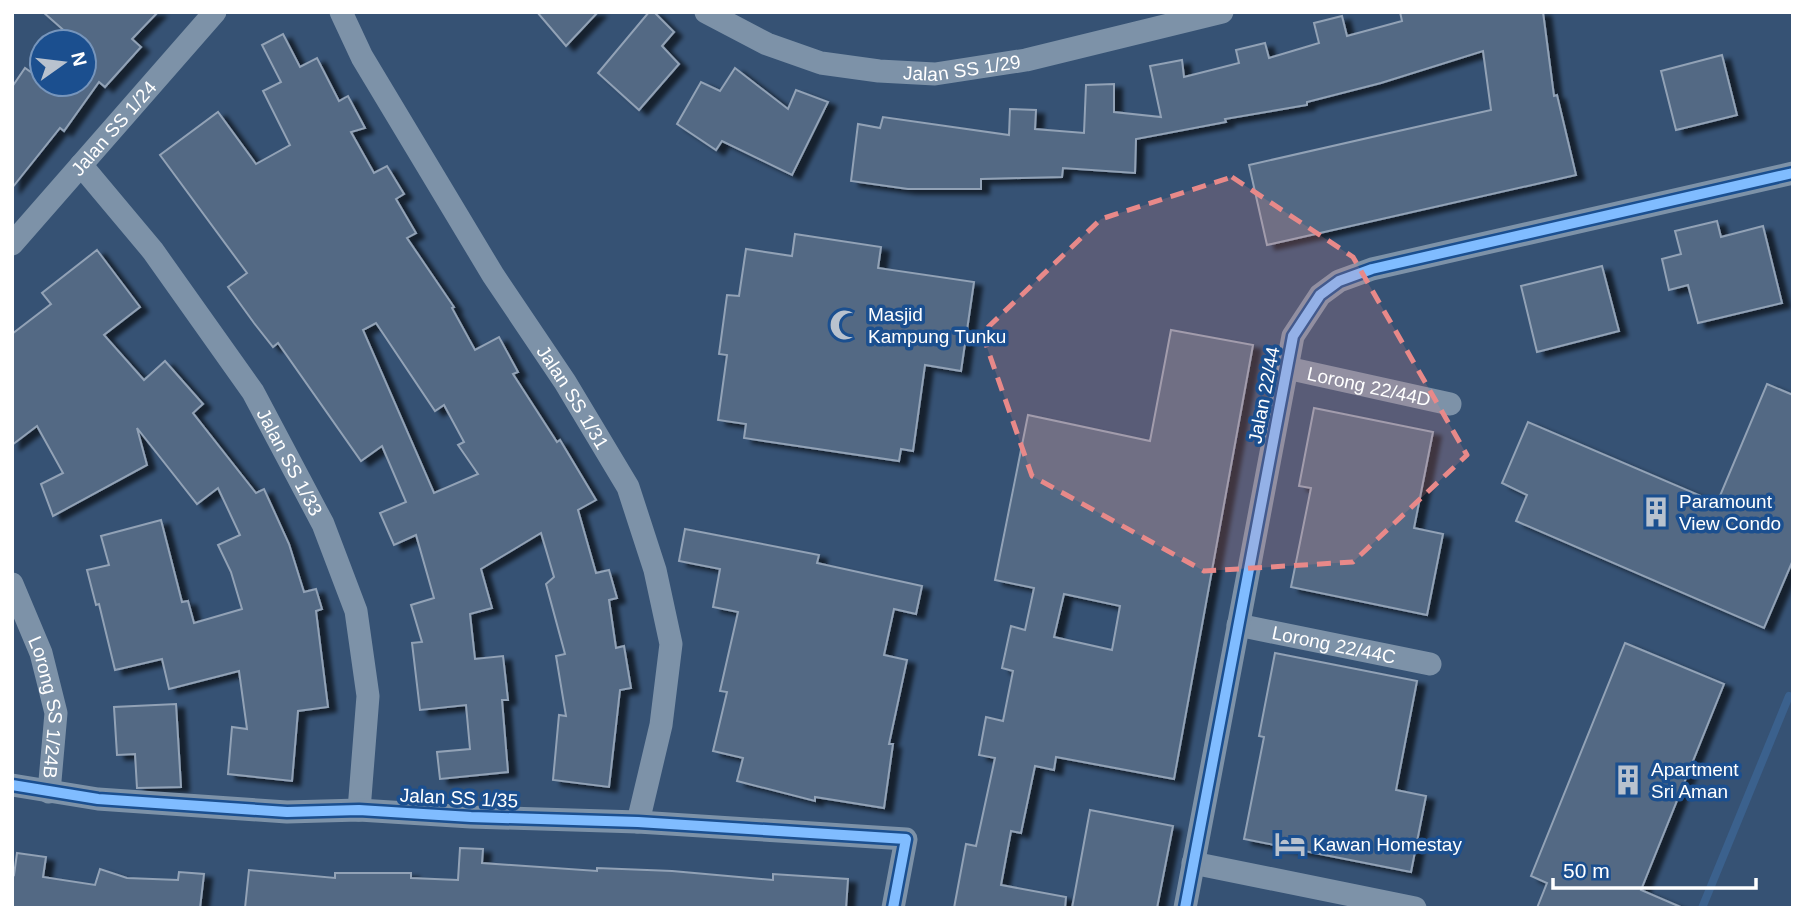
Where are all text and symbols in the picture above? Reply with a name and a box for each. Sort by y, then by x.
north arrow [28,28,98,98]
text: N [67,50,91,68]
street label: Jalan SS 1/29 [903,50,1022,85]
street label: Jalan SS 1/24 [67,76,161,180]
place label: Masjid Kampung Tunku [868,304,1006,347]
mosque icon: Masjid Kampung Tunku [828,308,862,342]
street label: Jalan SS 1/31 [533,341,613,453]
street label: Jalan 22/44 [1244,344,1284,445]
street label: Lorong 22/44D [1305,362,1433,410]
street label: Jalan SS 1/33 [253,405,327,519]
place label: Paramount View Condo [1679,491,1781,534]
building icon: Paramount View Condo [1639,495,1673,529]
street label: Lorong 22/44C [1270,622,1398,667]
street label: Lorong SS 1/24B [25,633,67,779]
place label: Apartment Sri Aman [1651,759,1739,802]
building icon: Apartment Sri Aman [1611,763,1645,797]
street label: Jalan SS 1/35 [399,784,519,812]
hotel icon: Kawan Homestay [1273,827,1307,861]
place label: Kawan Homestay [1313,834,1462,855]
scale bar [1553,846,1756,890]
text: 50 m [1563,859,1610,882]

